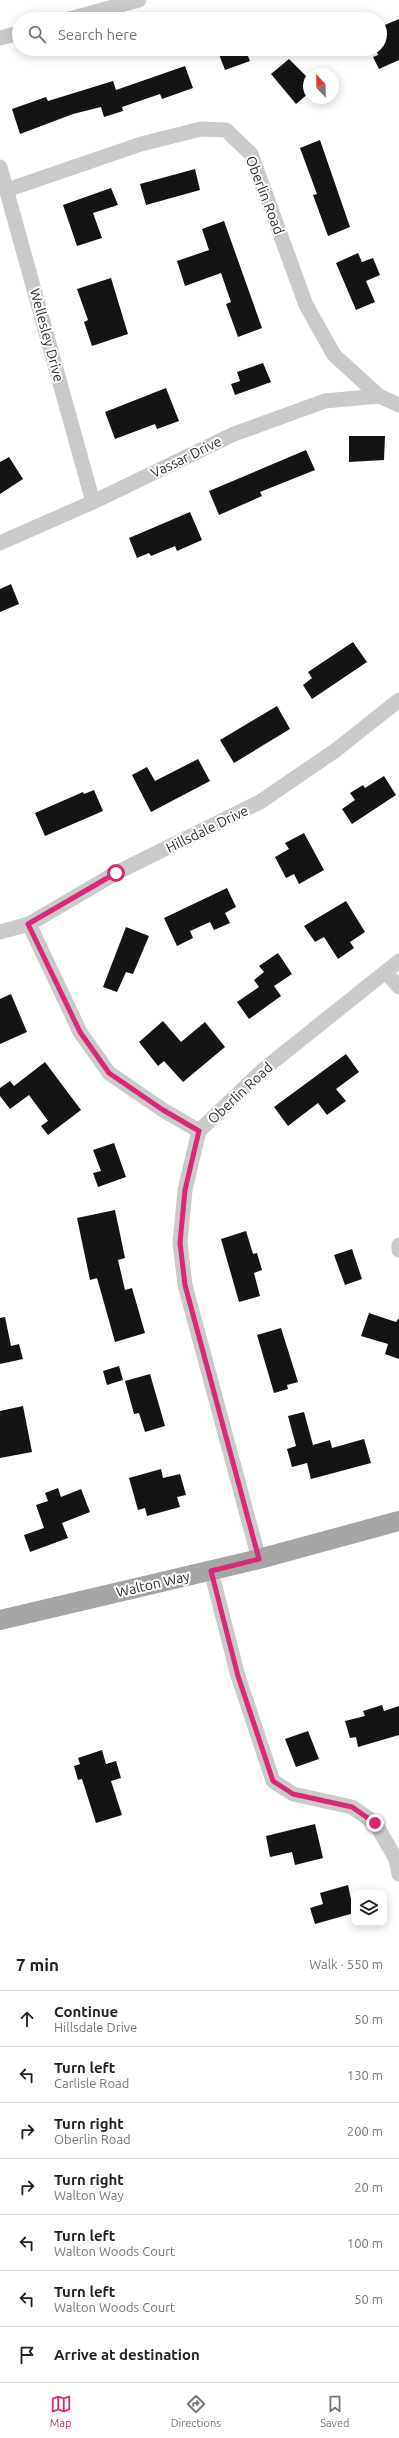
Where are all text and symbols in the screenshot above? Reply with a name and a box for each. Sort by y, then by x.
search box [12,12,387,56]
icon: search [26,23,48,45]
text: Search here [58,26,137,43]
north arrow [303,68,339,104]
street label: Oberlin Road [243,154,287,236]
street label: Wellesley Drive [27,287,67,383]
street label: Vassar Drive [148,433,224,481]
street label: Hillsdale Drive [163,802,251,856]
route start [107,864,125,882]
street label: Oberlin Road [204,1059,276,1127]
street label: Walton Way [115,1568,192,1600]
route end [366,1814,384,1832]
map controls [351,1890,387,1926]
button: layers [351,1890,387,1926]
text: 7 min [16,1955,59,1974]
text: Walk · 550 m [309,1957,383,1971]
text: Continue [54,2003,118,2020]
icon: ahead [16,2008,38,2030]
text: 50 m [354,2012,383,2026]
text: Hillsdale Drive [54,2020,137,2034]
text: Turn left [54,2059,115,2076]
icon: left [16,2064,38,2086]
text: 130 m [347,2068,383,2082]
text: Carlisle Road [54,2076,129,2090]
text: Turn right [54,2115,124,2132]
icon: right [16,2120,38,2142]
text: 200 m [347,2124,383,2138]
text: Oberlin Road [54,2132,131,2146]
text: Turn right [54,2171,124,2188]
icon: right [16,2176,38,2198]
text: 20 m [354,2180,383,2194]
text: Walton Way [54,2188,124,2202]
text: Turn left [54,2227,115,2244]
icon: left [16,2232,38,2254]
text: 100 m [347,2236,383,2250]
text: Walton Woods Court [54,2244,175,2258]
text: Turn left [54,2283,115,2300]
icon: left [16,2288,38,2310]
text: 50 m [354,2292,383,2306]
text: Walton Woods Court [54,2300,175,2314]
icon: arrive [16,2344,38,2366]
text: Arrive at destination [54,2346,200,2363]
tab: Map [50,2393,72,2429]
tab: Directions [171,2393,221,2429]
tab: Saved [320,2393,349,2429]

